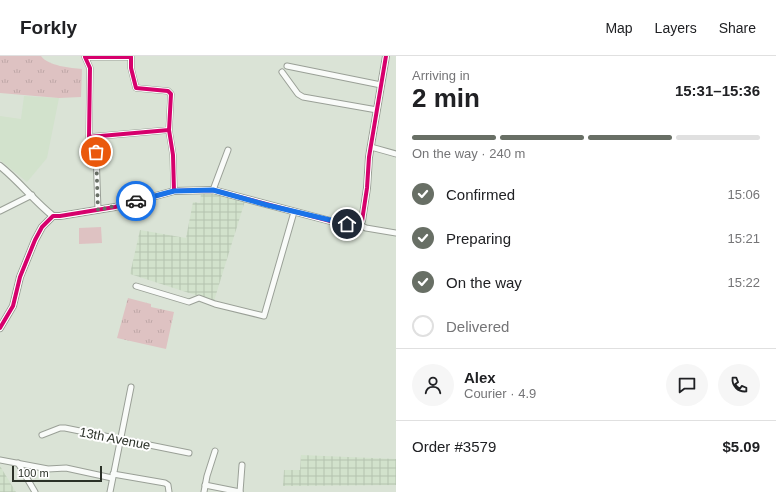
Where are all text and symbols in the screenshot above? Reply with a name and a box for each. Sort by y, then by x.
text: Forkly [20,17,77,38]
text: Map [605,20,633,36]
text: Layers [655,20,697,36]
text: Share [719,20,756,36]
text: Arriving in [412,68,470,83]
text: 15:31–15:36 [675,82,760,99]
text: 2 min [412,83,480,113]
pin [79,135,113,169]
icon: bag [85,141,107,163]
text: On the way · 240 m [412,146,525,161]
courier [116,181,156,221]
icon: check [412,183,434,205]
text: Confirmed [446,186,515,203]
text: 15:06 [727,187,760,202]
icon: car [125,190,147,212]
pin [330,207,364,241]
icon: home [336,213,358,235]
icon: check [412,227,434,249]
text: Preparing [446,230,511,247]
text: 15:21 [727,231,760,246]
icon: check [412,271,434,293]
text: On the way [446,274,522,291]
text: 15:22 [727,275,760,290]
text: Delivered [446,318,509,335]
button: person [412,364,454,406]
button: chat [666,364,708,406]
button: phone [718,364,760,406]
text: Alex [464,369,496,386]
text: Courier · 4.9 [464,386,536,401]
street label: 13th Avenue [78,424,152,453]
text: Order #3579 [412,438,496,455]
text: $5.09 [722,438,760,455]
scale bar [12,464,102,483]
text: 100 m [18,467,49,479]

